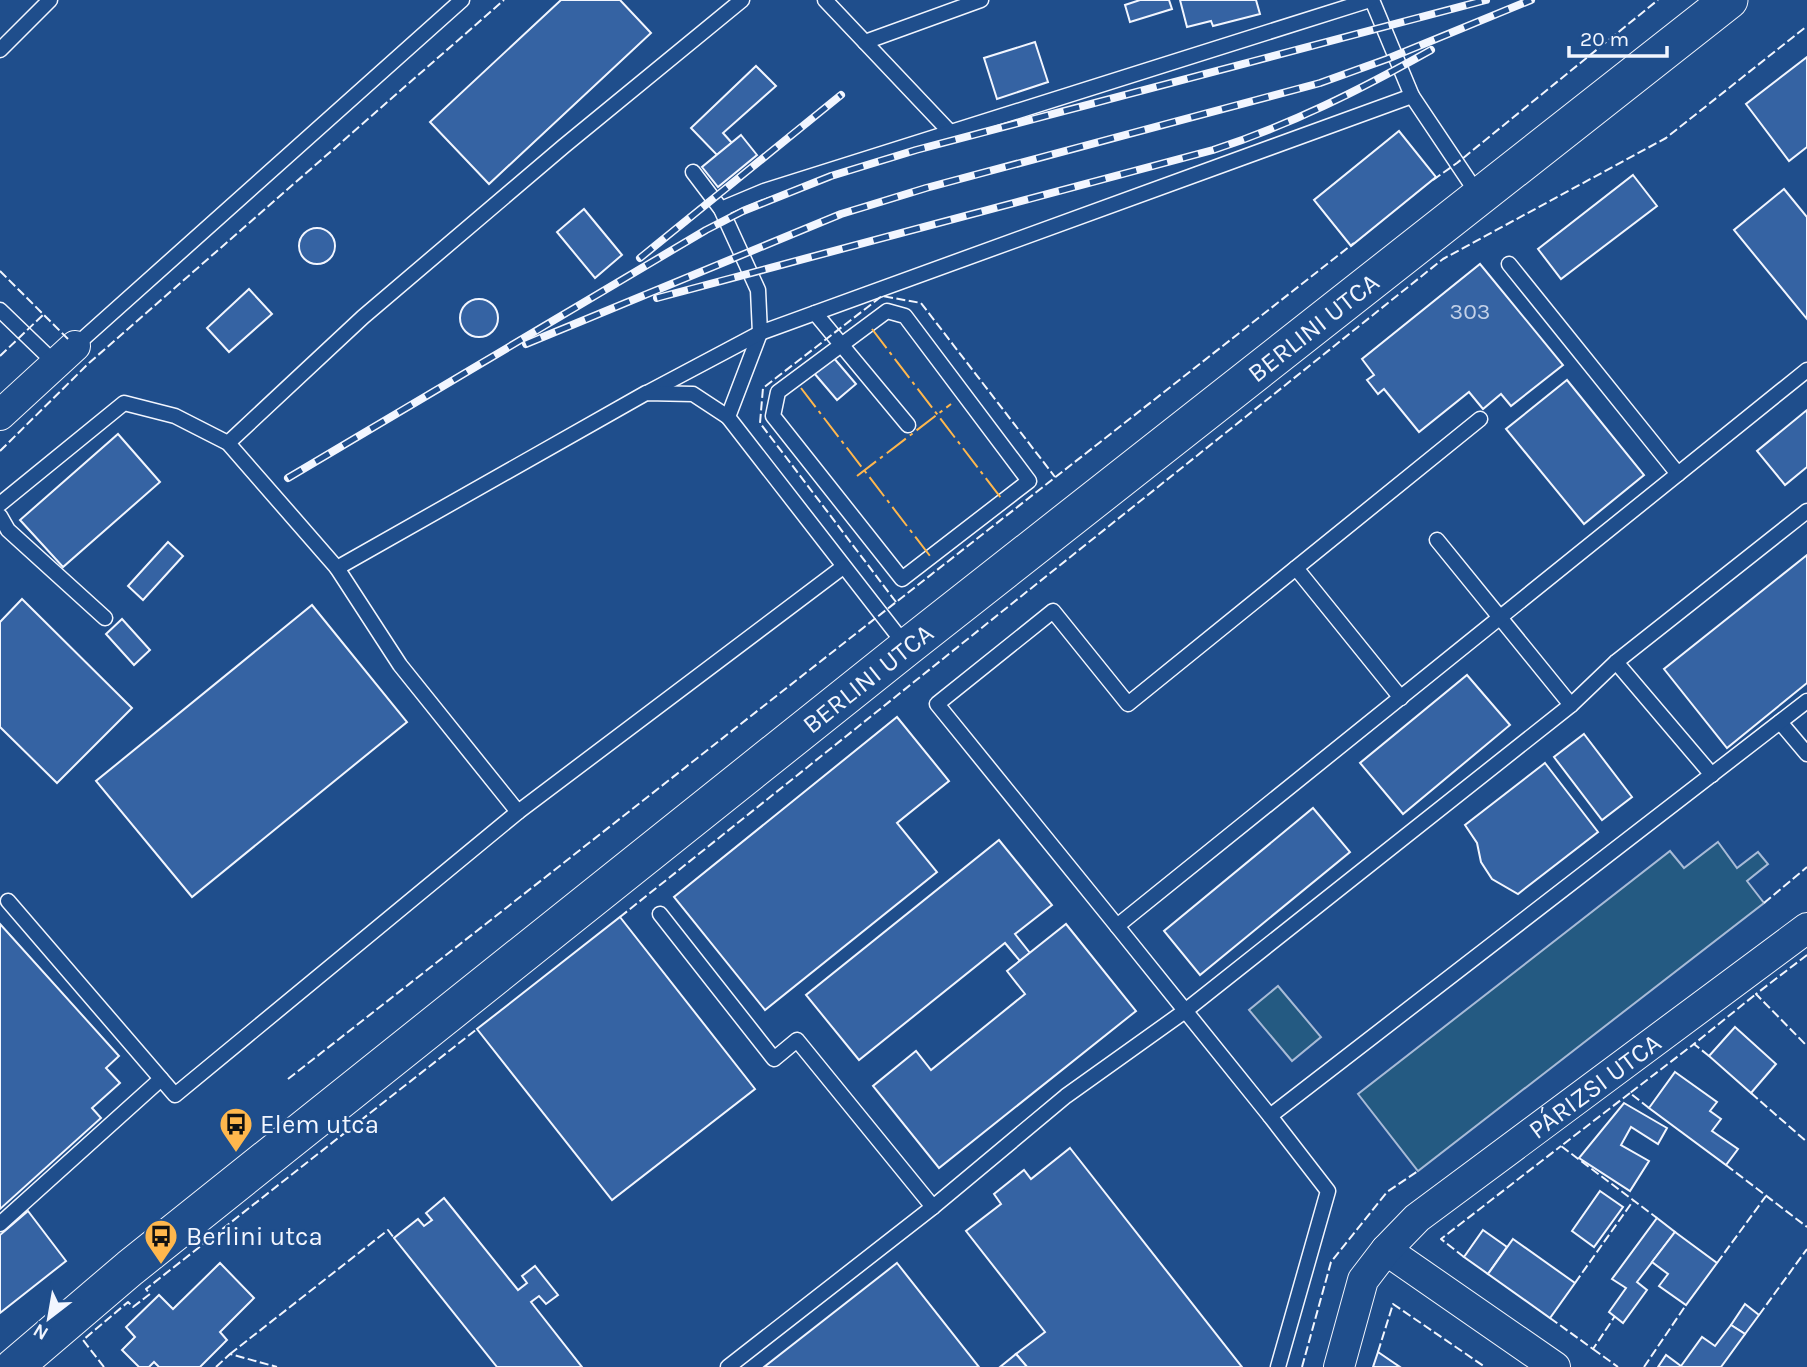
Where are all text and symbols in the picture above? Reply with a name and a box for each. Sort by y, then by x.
scale bar [1569,14,1667,58]
text: 20 m [1580,27,1629,51]
street label: BERLINI UTCA [1241,266,1385,388]
house number: 303 [1450,298,1490,325]
street label: BERLINI UTCA [796,617,939,740]
street label: PÁRIZSI UTCA [1522,1027,1667,1145]
bus stop icon: Elem utca [217,1105,255,1154]
place label: Elem utca [260,1109,379,1140]
bus stop icon: Berlini utca [142,1217,180,1266]
place label: Berlini utca [186,1221,323,1252]
north arrow [14,1283,84,1353]
text: N [29,1319,52,1345]

